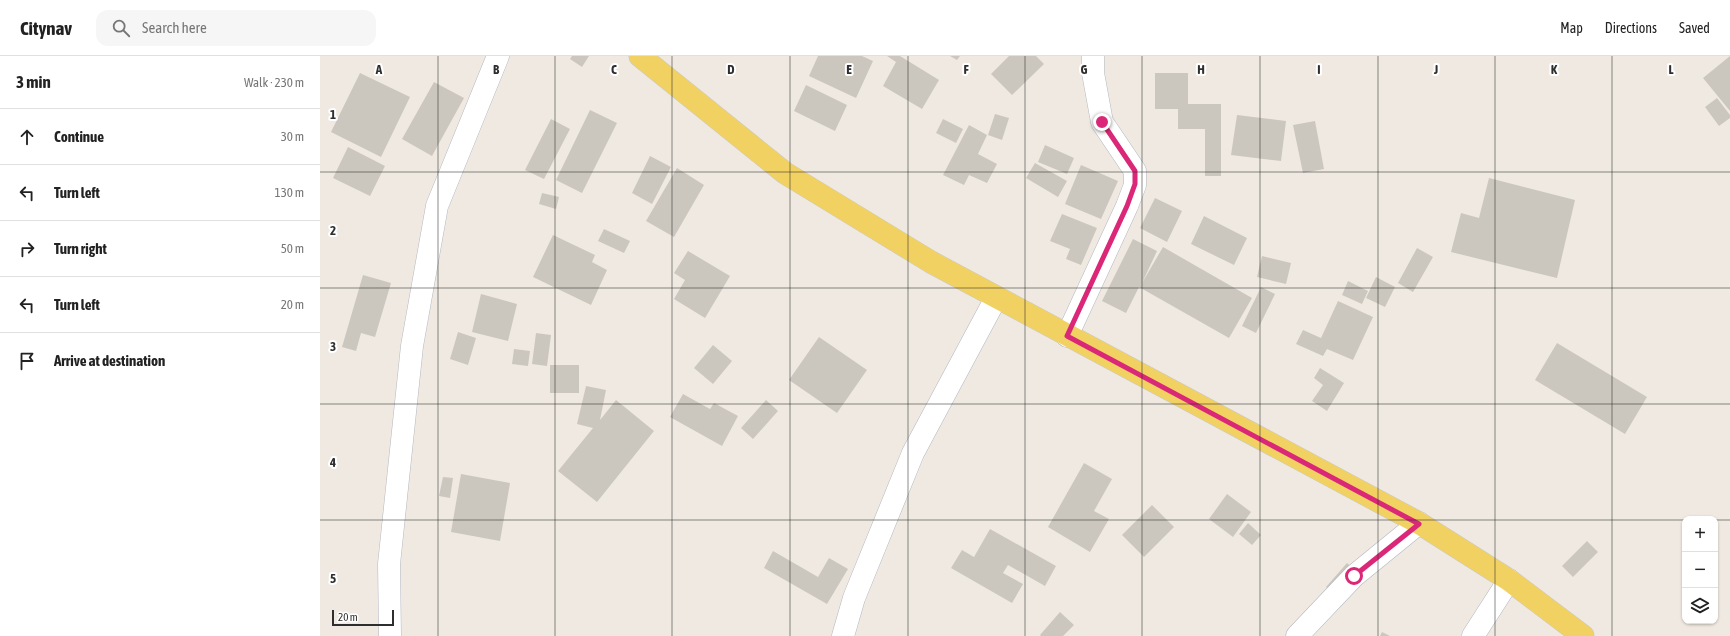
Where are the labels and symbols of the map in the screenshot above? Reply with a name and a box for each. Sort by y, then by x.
text: A [375,62,383,77]
text: B [493,62,500,77]
text: C [611,62,617,77]
text: D [727,62,735,77]
text: E [846,62,852,77]
text: F [963,62,969,77]
text: G [1081,62,1088,77]
text: H [1197,62,1205,77]
text: I [1317,62,1321,77]
text: J [1433,62,1438,77]
text: K [1551,62,1558,77]
text: L [1668,62,1674,77]
text: 1 [330,107,336,122]
route end [1093,113,1111,131]
text: 2 [330,223,336,238]
text: 3 [330,339,336,354]
text: 4 [329,455,336,470]
route start [1345,567,1363,585]
text: 5 [330,571,336,586]
scale bar [332,608,394,627]

